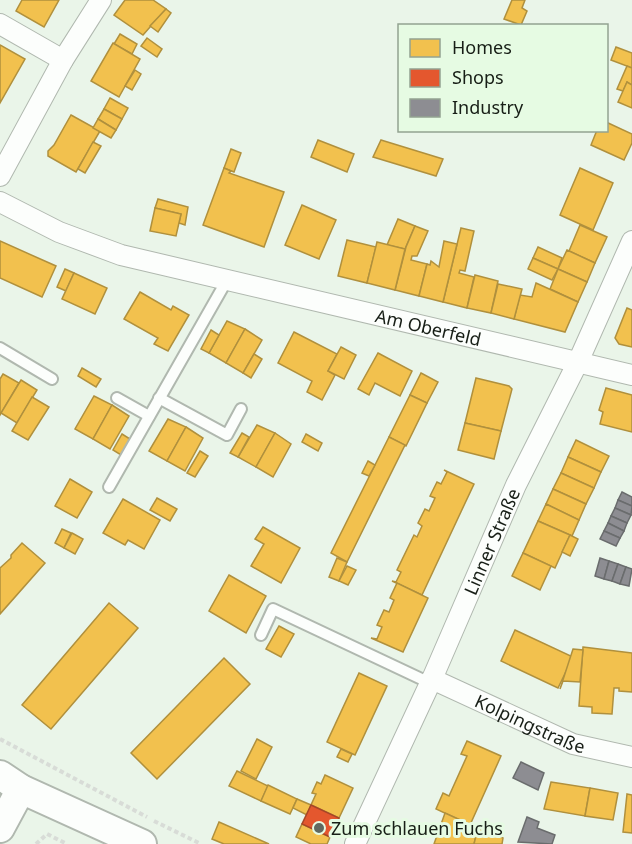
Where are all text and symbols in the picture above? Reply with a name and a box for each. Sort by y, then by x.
legend [398,24,608,132]
text: Homes [452,35,512,59]
text: Shops [452,65,504,89]
text: Industry [452,95,524,119]
street label: Am Oberfeld [373,303,484,351]
street label: Linner Straße [458,484,525,598]
street label: Kolpingstraße [471,689,587,758]
place label: Zum schlauen Fuchs [331,816,503,840]
marker: Zum schlauen Fuchs [312,821,326,835]

